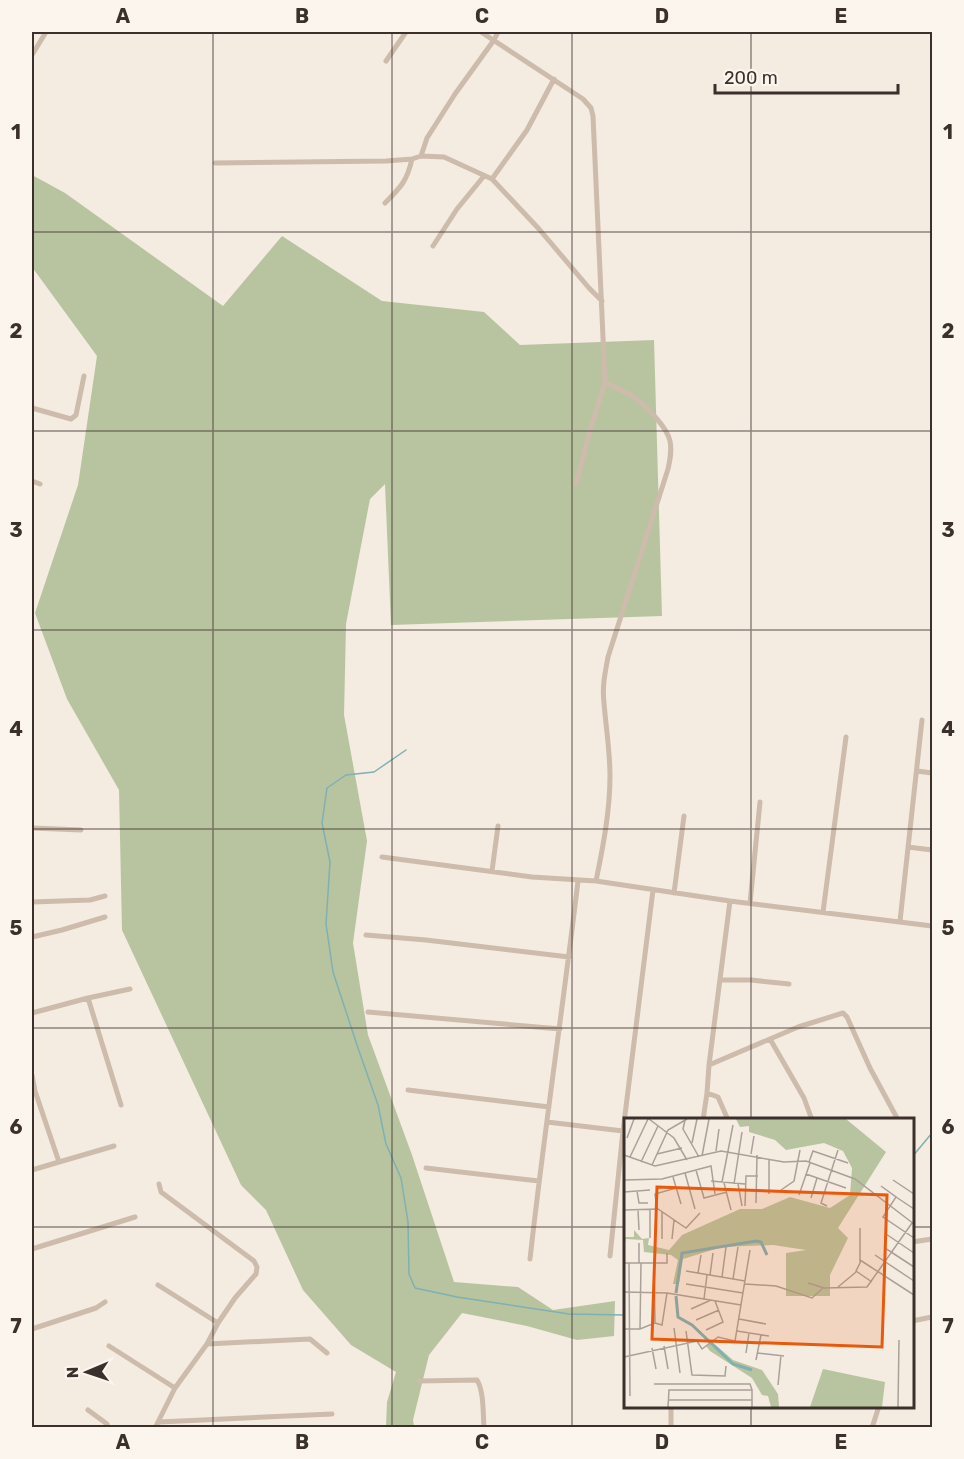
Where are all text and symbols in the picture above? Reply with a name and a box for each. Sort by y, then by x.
text: A [116,4,131,28]
text: B [295,4,309,28]
text: C [475,4,489,28]
text: D [655,4,669,28]
text: E [835,4,847,28]
scale bar [715,57,898,95]
text: 200 m [724,67,778,89]
text: 1 [11,120,21,144]
text: 1 [943,120,953,144]
text: 2 [10,319,23,343]
text: 2 [942,319,955,343]
text: 3 [9,518,23,542]
text: 3 [941,518,955,542]
text: 4 [9,717,23,741]
text: 4 [941,717,955,741]
text: 5 [10,916,23,940]
text: 5 [942,916,955,940]
text: 6 [9,1115,23,1139]
text: 6 [941,1115,955,1139]
inset map [624,1118,913,1408]
text: 7 [10,1314,22,1338]
text: 7 [942,1314,954,1338]
north arrow [57,1342,117,1402]
text: N [63,1366,82,1379]
text: A [116,1430,131,1454]
text: B [295,1430,309,1454]
text: C [475,1430,489,1454]
text: D [655,1430,669,1454]
text: E [835,1430,847,1454]

